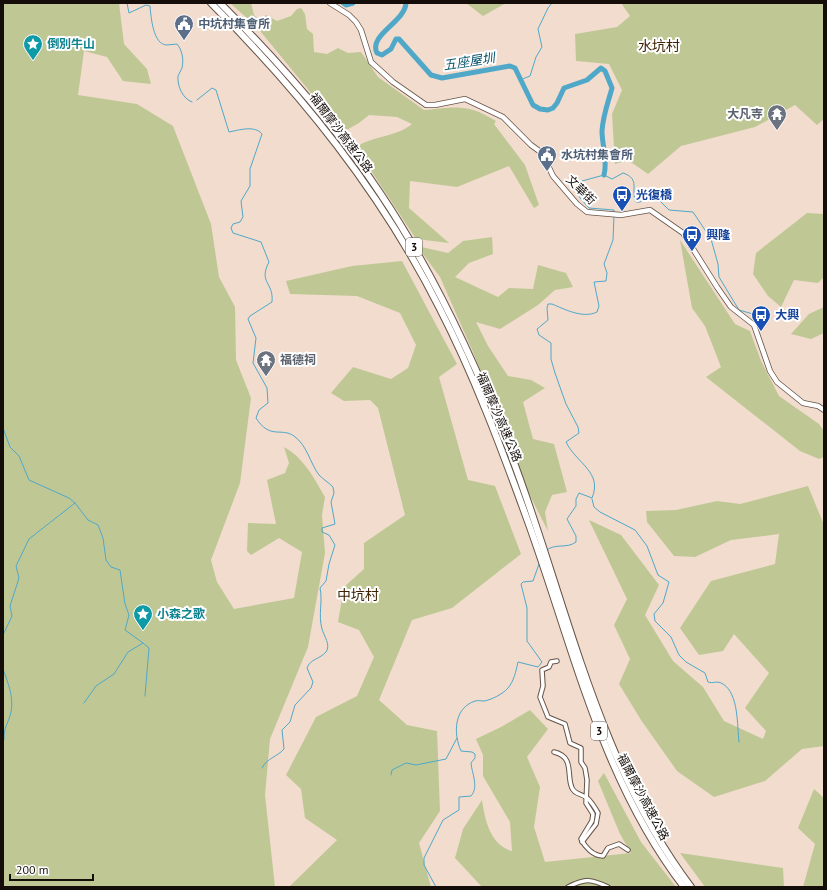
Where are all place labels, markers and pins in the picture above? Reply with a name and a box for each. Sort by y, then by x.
public building icon: 中坑村集會所 [173,13,195,41]
place label: 中坑村集會所 [198,16,270,31]
place icon: 倒別牛山 [22,33,44,61]
place label: 倒別牛山 [47,36,95,51]
temple icon: 大凡寺 [766,103,788,131]
place label: 大凡寺 [727,106,763,121]
public building icon: 水坑村集會所 [536,144,558,172]
place label: 水坑村集會所 [561,147,633,162]
bus stop icon: 光復橋 [611,184,633,212]
place label: 光復橋 [636,187,673,202]
bus stop icon: 興隆 [681,224,703,252]
place label: 興隆 [706,227,731,242]
bus stop icon: 大興 [750,304,772,332]
place label: 大興 [775,307,799,322]
temple icon: 福德祠 [255,349,277,377]
place label: 福德祠 [280,352,316,367]
place icon: 小森之歌 [132,603,154,631]
place label: 小森之歌 [157,606,205,621]

